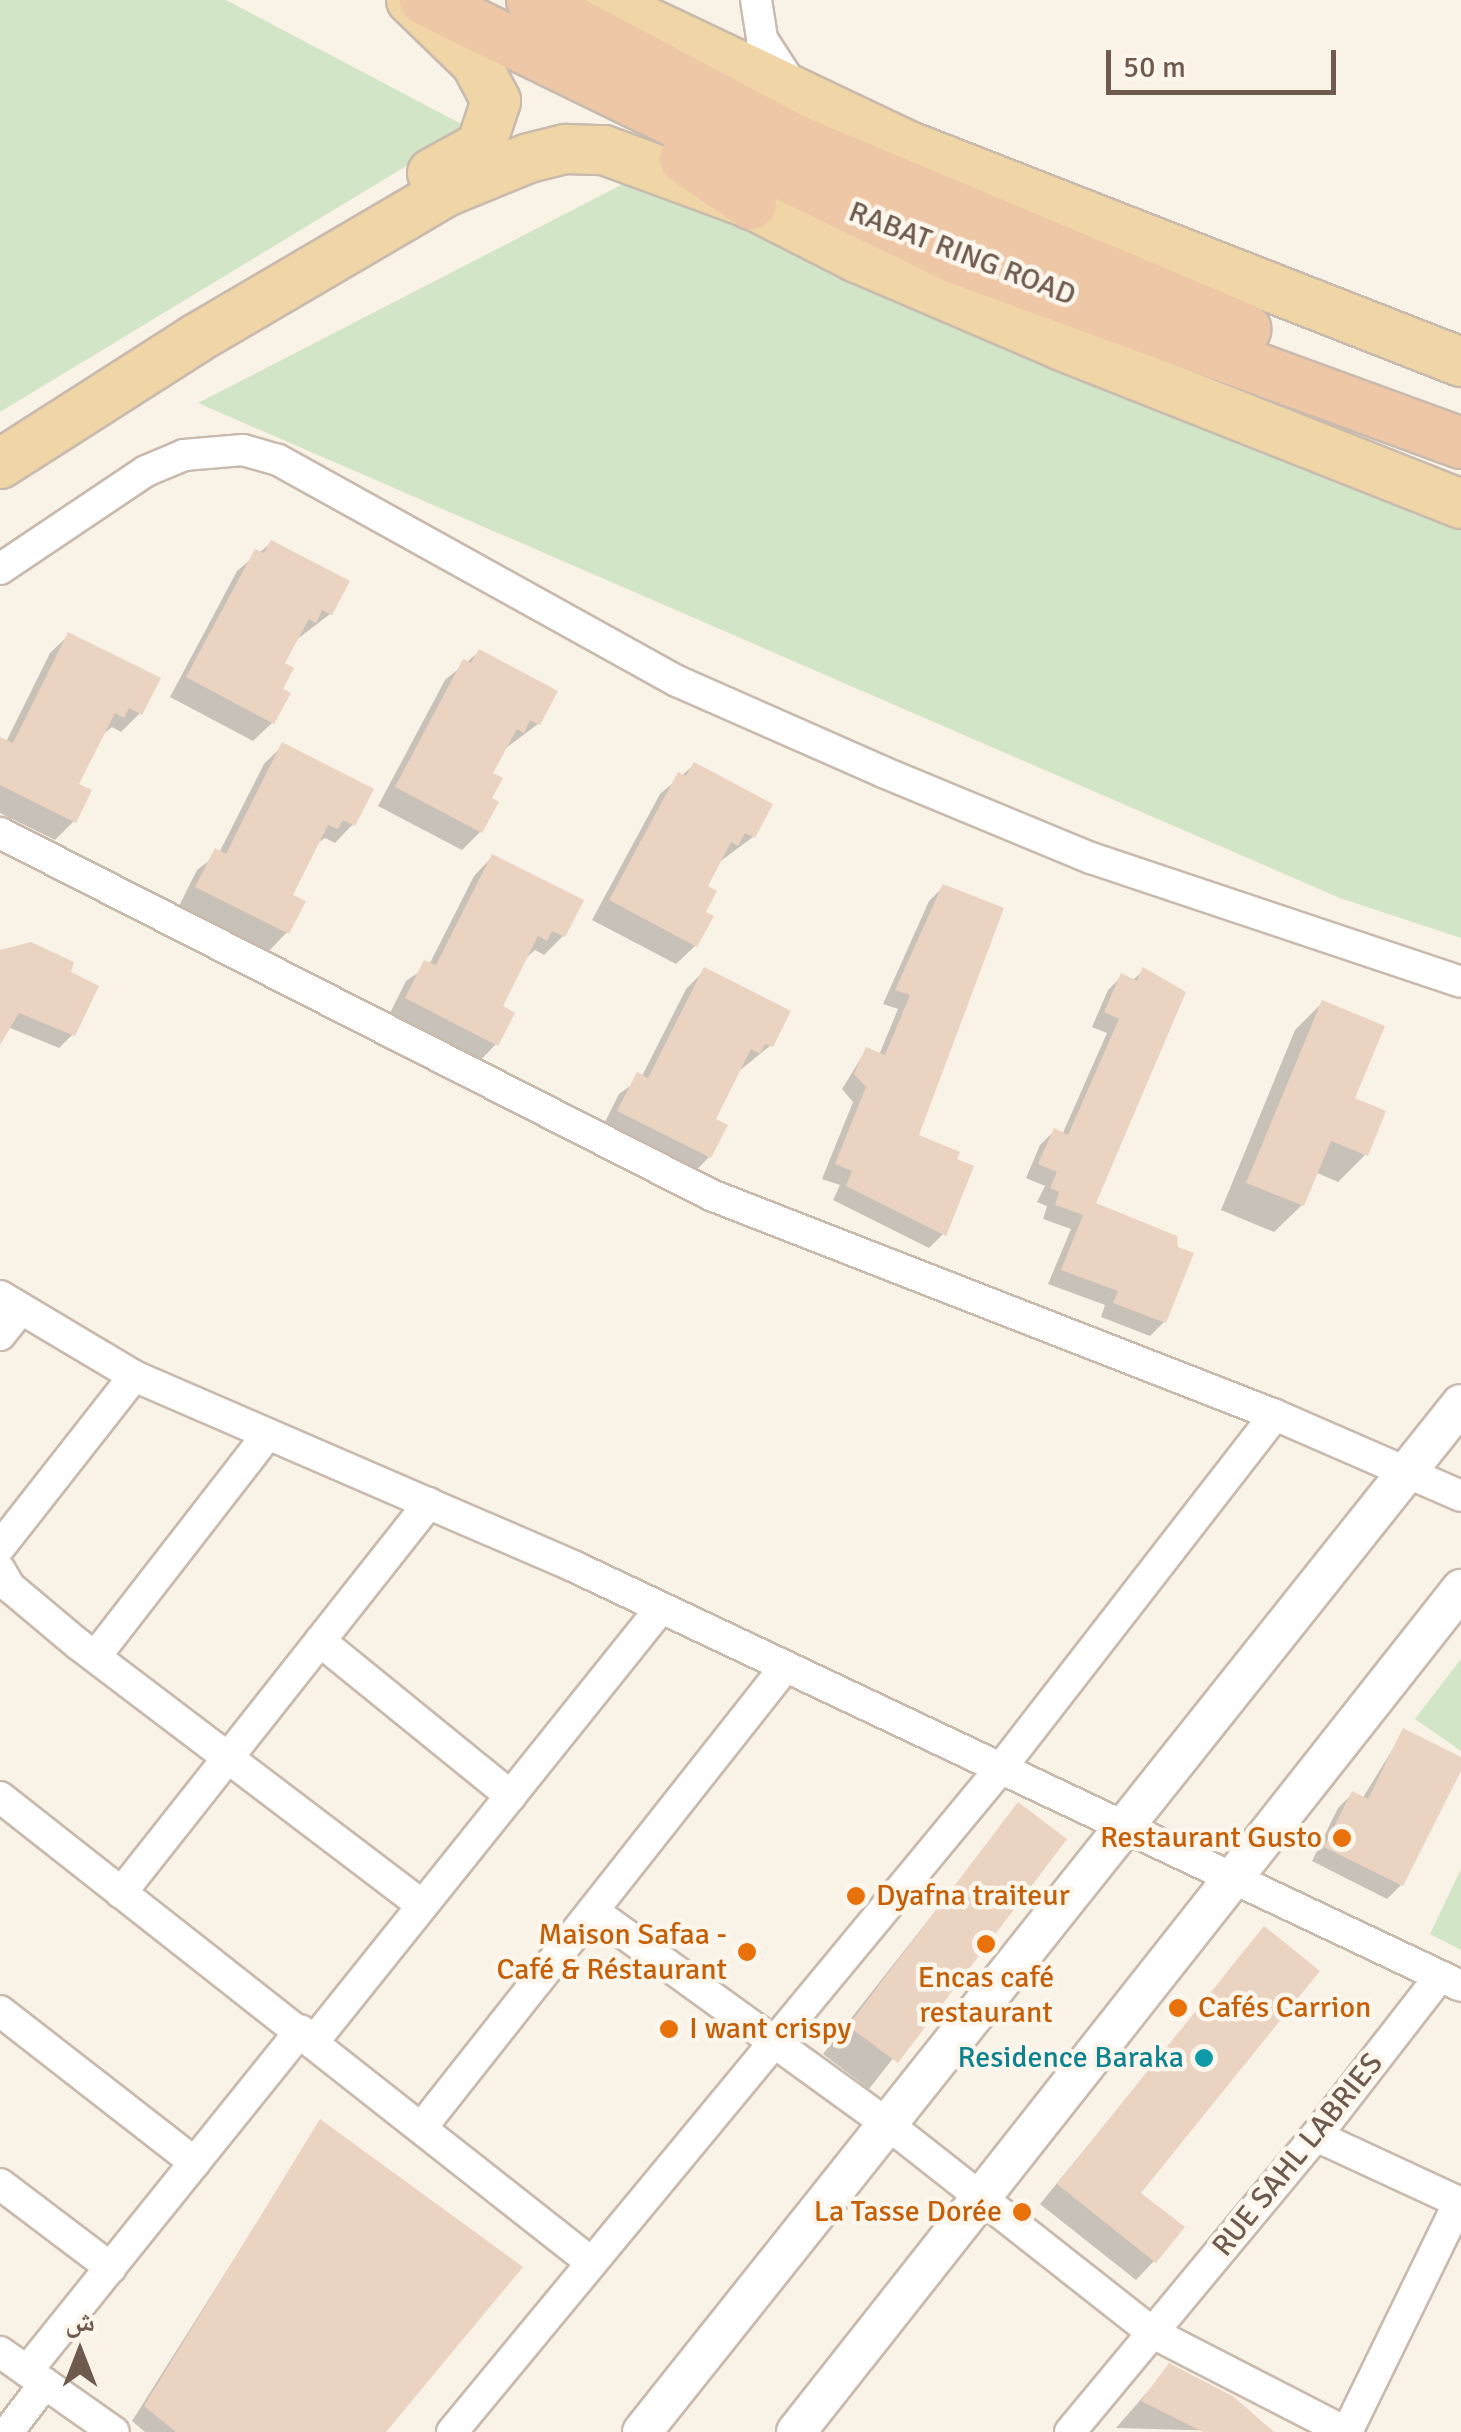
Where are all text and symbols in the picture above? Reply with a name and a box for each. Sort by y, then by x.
scale bar [1111,30,1341,92]
text: 50 m [1123,49,1186,86]
street label: RABAT RING ROAD [843,194,1081,314]
place label: Restaurant Gusto [1100,1820,1322,1856]
marker: Restaurant Gusto [1331,1827,1353,1849]
place label: Dyafna traiteur [876,1878,1070,1914]
marker: Dyafna traiteur [845,1885,867,1907]
place label: Maison Safaa - Café & Réstaurant [496,1917,727,1988]
marker: Encas café restaurant [975,1933,997,1955]
marker: Maison Safaa - Café & Réstaurant [736,1941,758,1963]
place label: Encas café restaurant [918,1960,1054,2030]
place label: Cafés Carrion [1198,1990,1371,2026]
marker: Cafés Carrion [1167,1997,1189,2019]
place label: I want crispy [689,2011,851,2047]
marker: I want crispy [658,2018,680,2040]
place label: Residence Baraka [958,2040,1184,2076]
street label: RUE SAHL LABRIES [1205,2046,1391,2264]
marker: Residence Baraka [1193,2047,1215,2069]
place label: La Tasse Dorée [814,2194,1002,2230]
marker: La Tasse Dorée [1011,2201,1033,2223]
north arrow [30,2302,130,2402]
text: ش [65,2305,95,2339]

